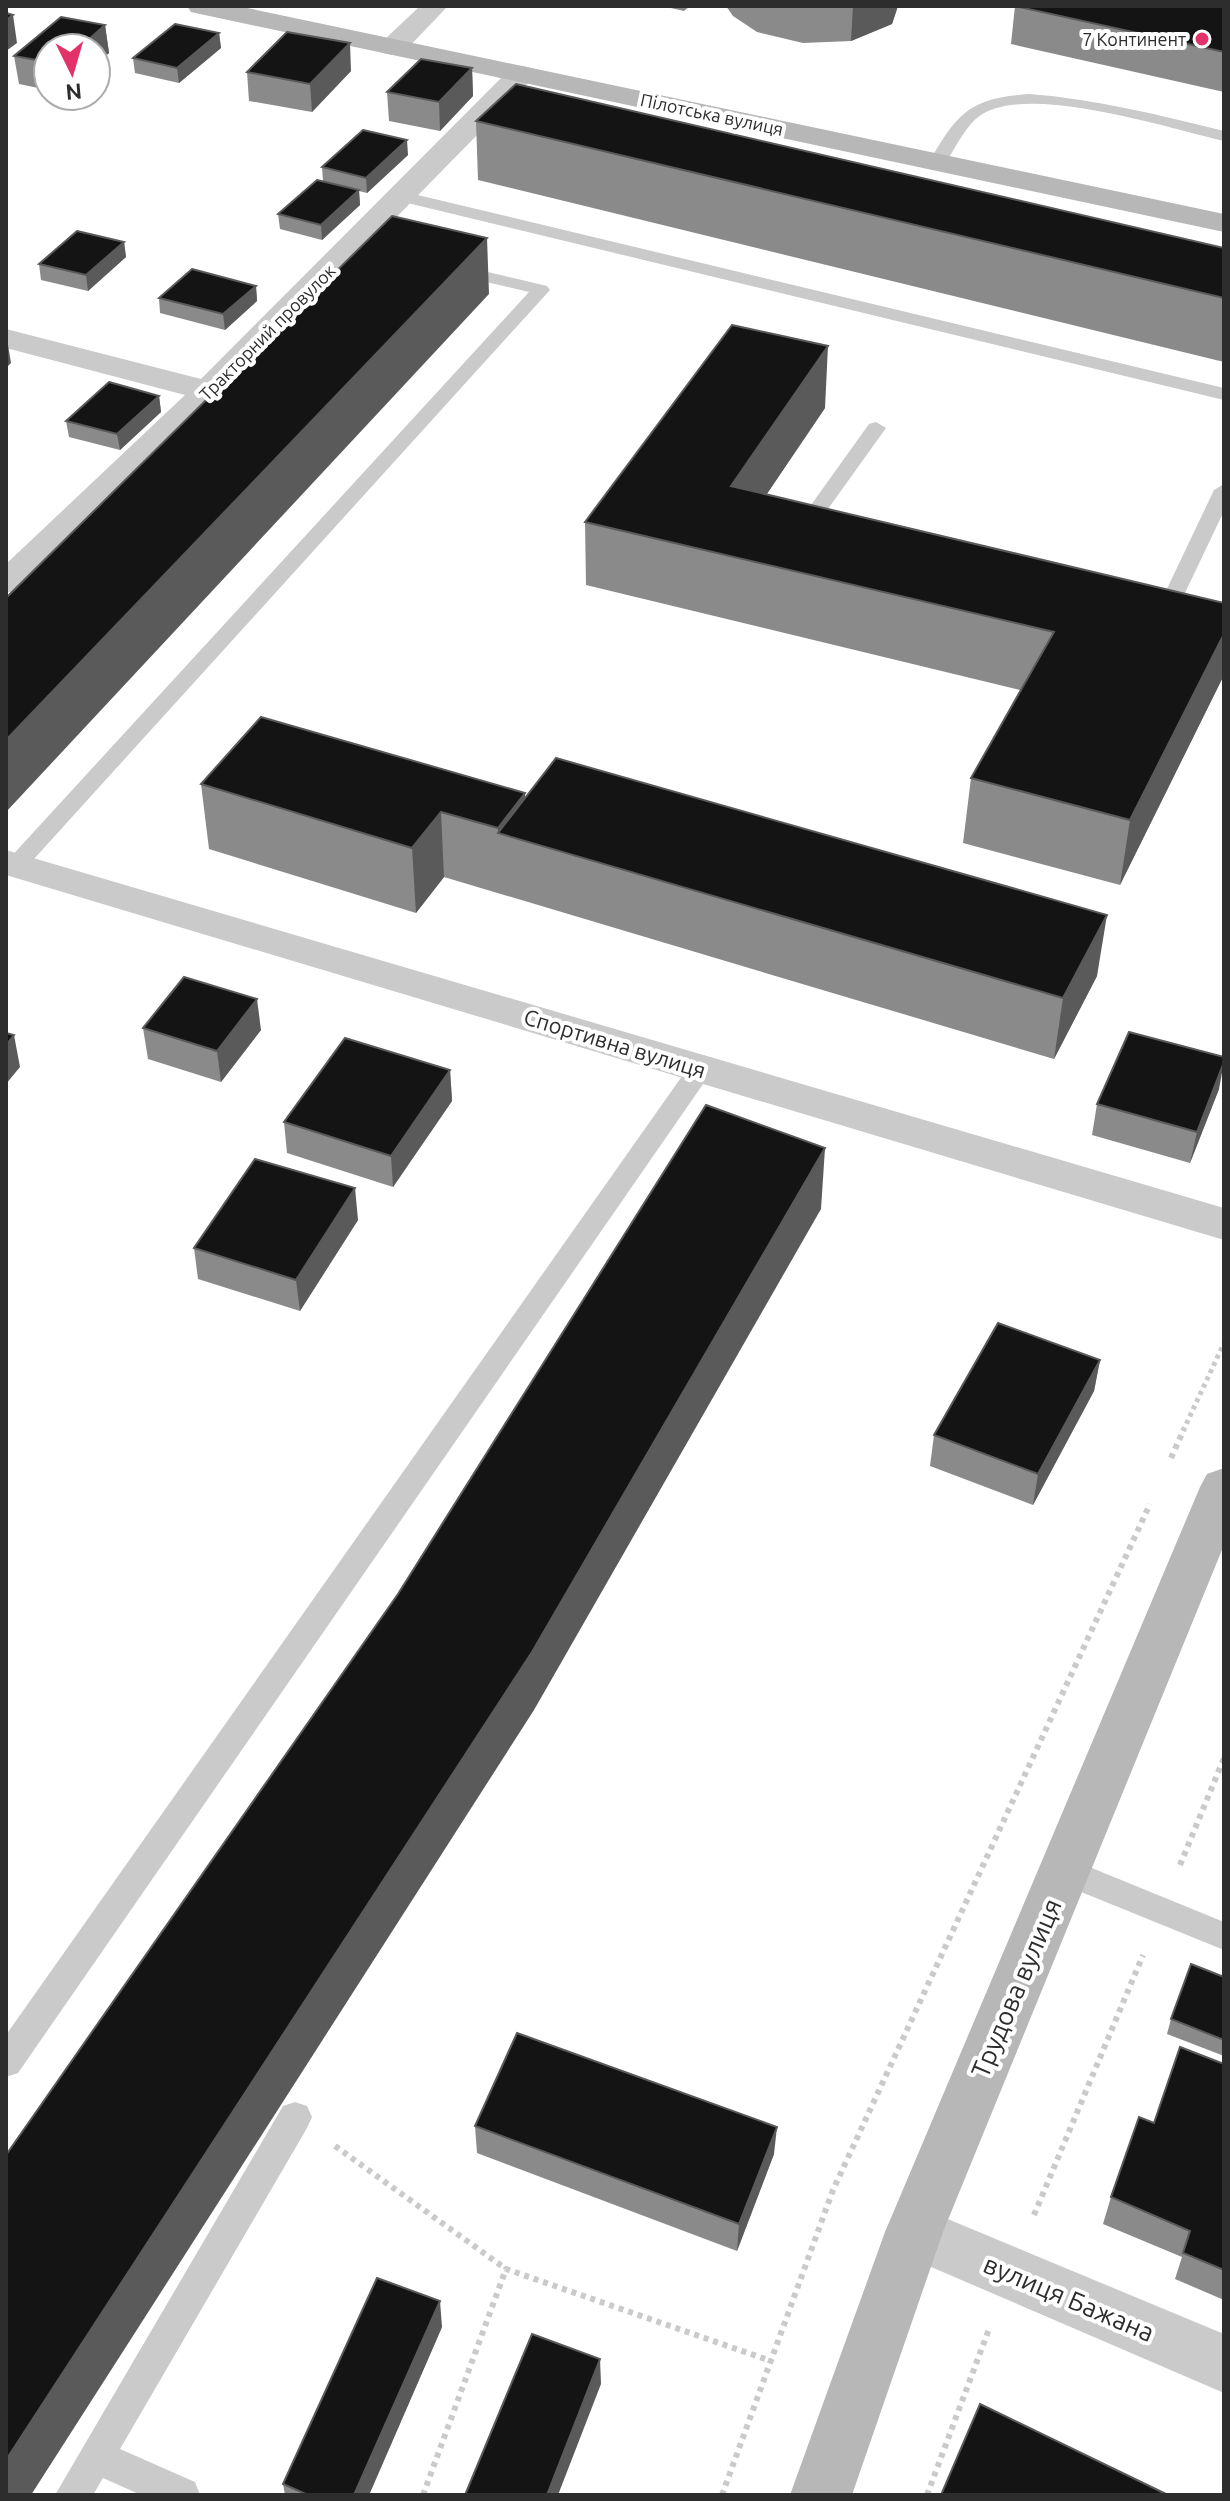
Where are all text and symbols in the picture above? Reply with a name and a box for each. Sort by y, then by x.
place label: 7 Континент [1082,29,1186,49]
marker: 7 Континент [1193,30,1211,48]
north arrow [32,32,112,112]
text: N [65,79,83,106]
street label: Пілотська вулиця [639,89,785,139]
street label: Тракторний провулок [195,260,339,404]
street label: Спортивна вулиця [521,1003,709,1083]
street label: Трудова вулиця [965,1894,1067,2082]
street label: вулиця Бажана [979,2249,1159,2347]

